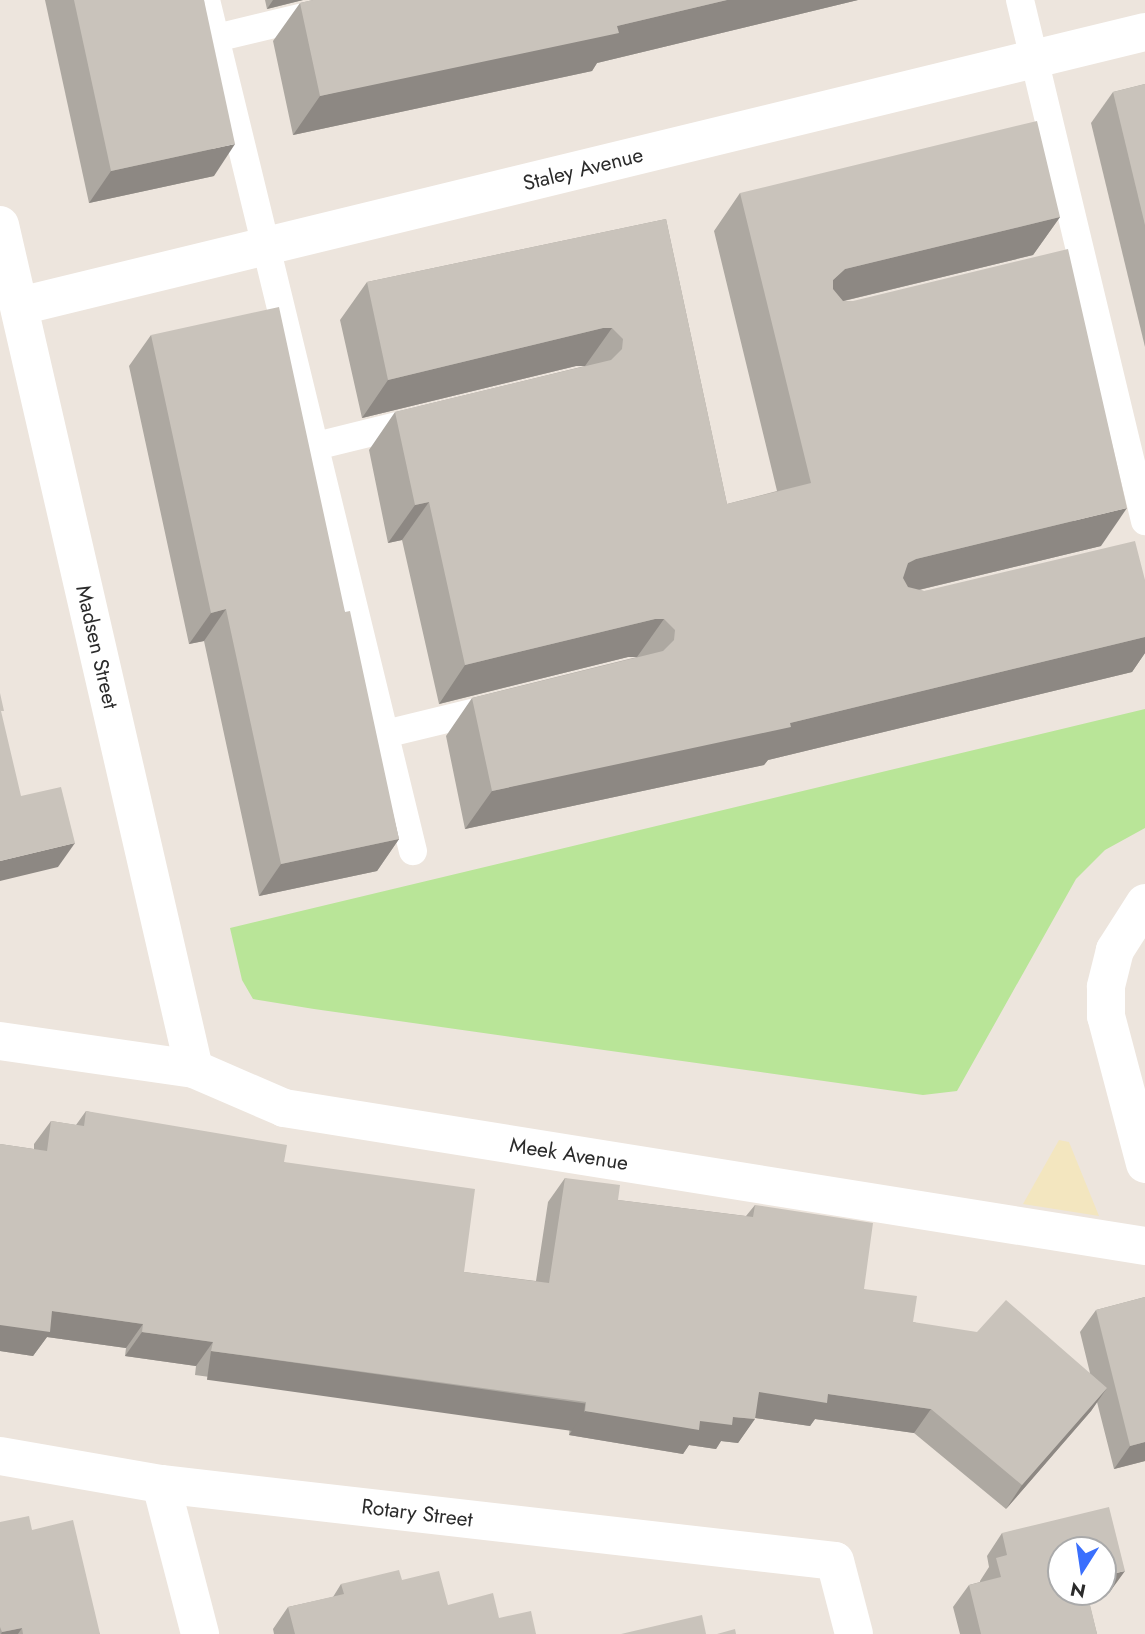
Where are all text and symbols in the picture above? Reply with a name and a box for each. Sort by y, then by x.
street label: Staley Avenue [520,142,646,196]
street label: Madsen Street [71,583,123,711]
street label: Meek Avenue [508,1132,630,1176]
street label: Rotary Street [360,1494,474,1532]
north arrow [1047,1536,1117,1606]
text: N [1068,1575,1088,1605]

